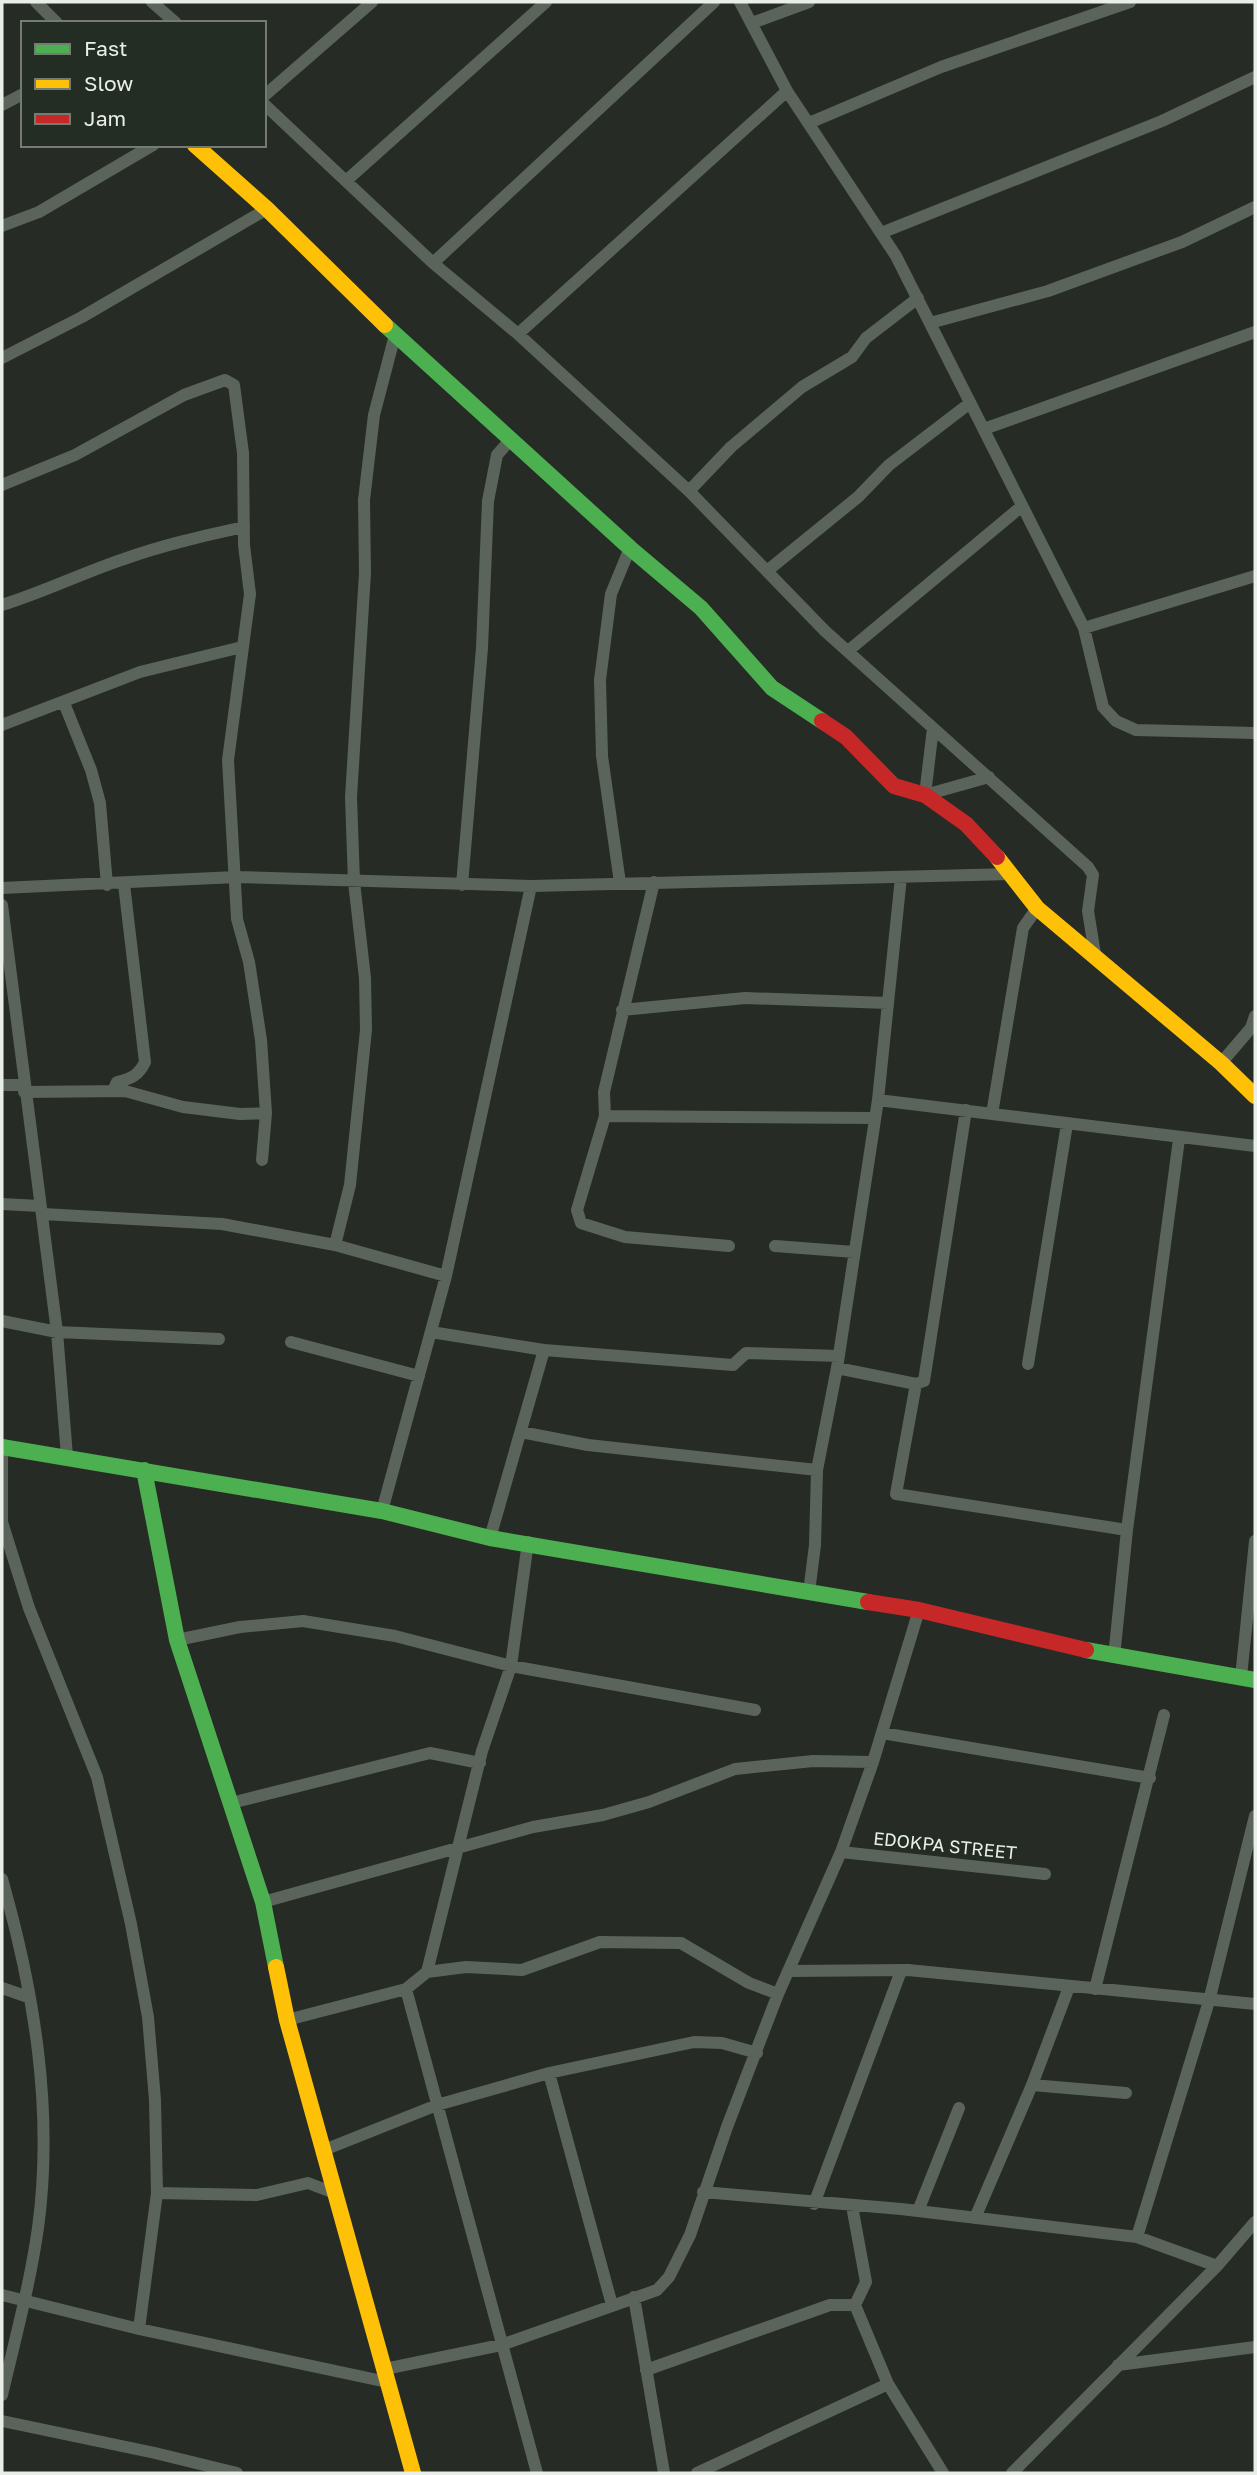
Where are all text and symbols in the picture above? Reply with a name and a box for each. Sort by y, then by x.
legend [21,21,266,147]
text: Fast [84,35,127,61]
text: Slow [84,70,133,96]
text: Jam [84,105,126,131]
street label: EDOKPA STREET [872,1827,1018,1863]

